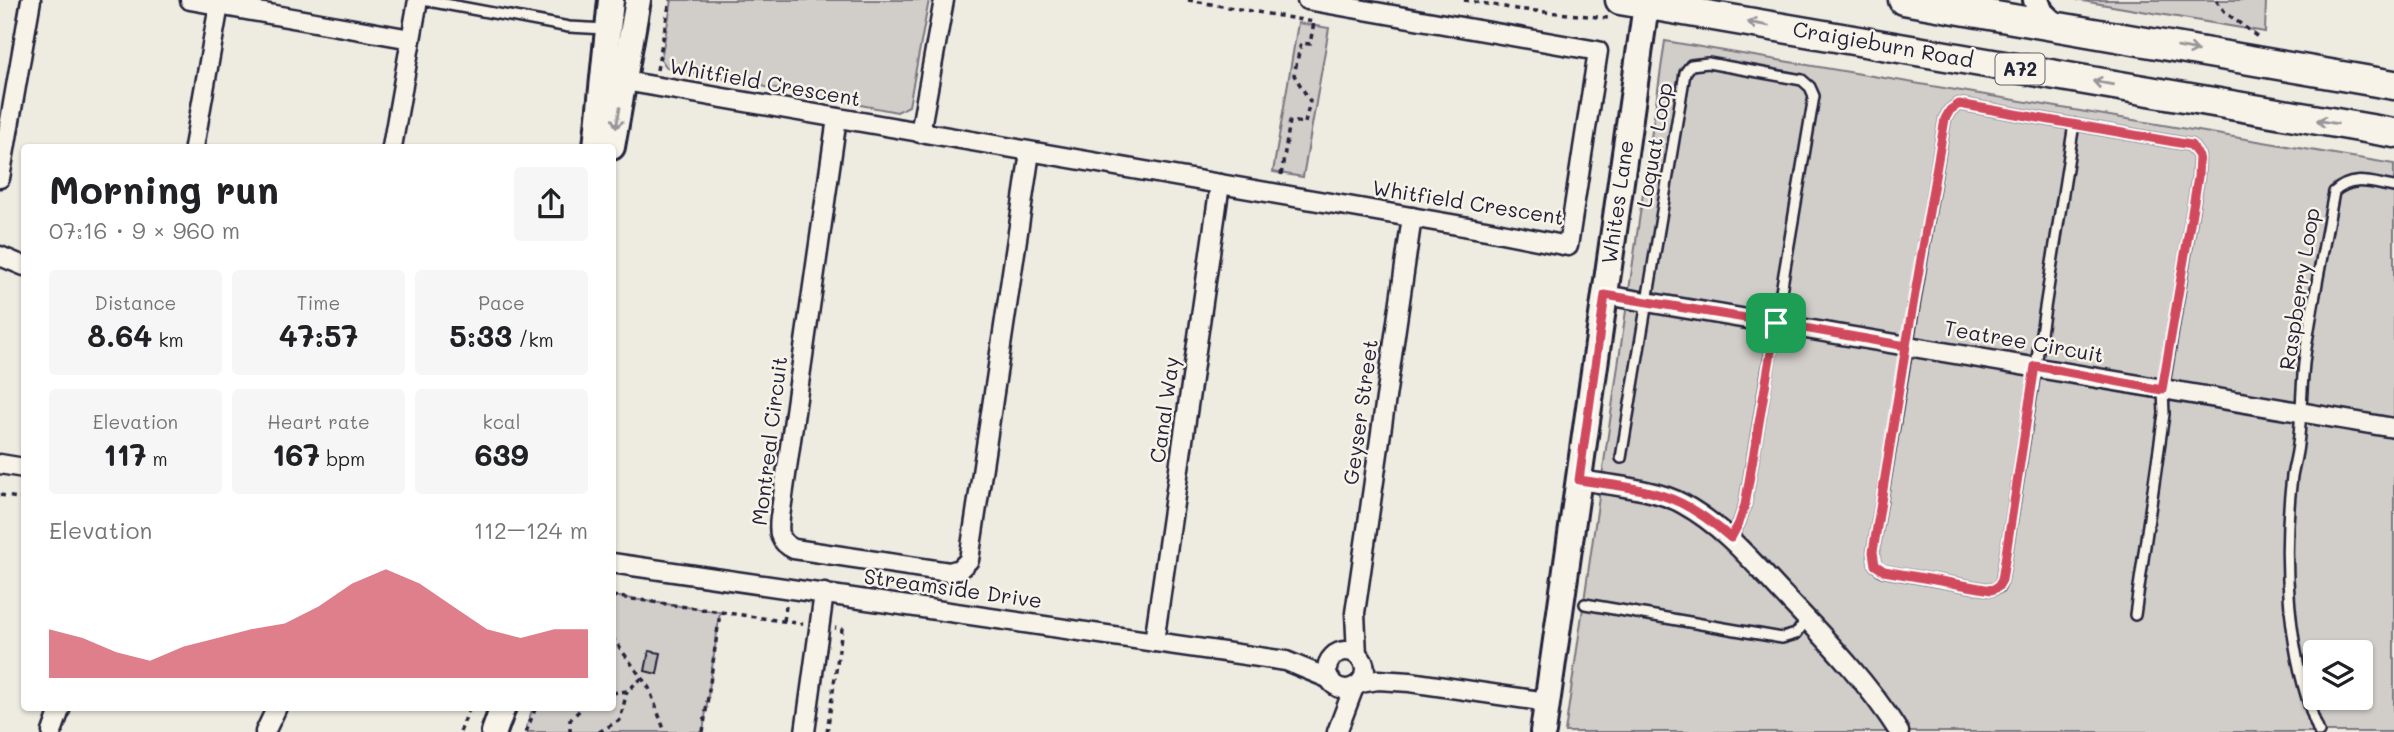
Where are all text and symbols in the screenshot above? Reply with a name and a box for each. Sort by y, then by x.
street label: Craigieburn Road [1791,14,1976,73]
one-way arrow [1747,17,1770,30]
one-way arrow [2176,43,2199,56]
street label: Whitfield Crescent [667,51,863,112]
road number: A72 [1996,54,2044,85]
one-way arrow [2092,76,2114,89]
street label: Loquat Loop [1629,80,1678,209]
one-way arrow [610,106,624,129]
one-way arrow [2316,115,2339,128]
street label: Whites Lane [1594,138,1639,265]
text: Morning run [49,164,279,214]
button: share [514,167,588,241]
street label: Whitfield Crescent [1370,173,1566,230]
street label: Raspberry Loop [2272,206,2325,372]
text: 07:16 · 9 × 960 m [49,215,240,245]
text: Distance [95,290,176,315]
text: Time [297,290,340,315]
text: Pace [478,290,525,315]
pin [1746,293,1806,353]
icon: arrive [1757,304,1795,342]
street label: Teatree Circuit [1942,313,2106,368]
text: 8.64 [87,315,152,355]
text: 47:57 [279,315,358,355]
text: 5:33 [449,315,512,355]
text: km [152,327,184,352]
text: /km [512,327,554,352]
street label: Geyser Street [1336,337,1383,486]
street label: Montreal Circuit [745,355,792,527]
street label: Canal Way [1143,355,1184,465]
text: Elevation [93,409,178,434]
text: Heart rate [267,409,370,434]
text: kcal [483,409,520,434]
text: 117 [103,434,147,474]
text: 167 [272,434,320,474]
text: 639 [474,434,529,474]
text: m [147,446,168,471]
text: bpm [320,446,365,471]
text: Elevation [49,515,152,545]
text: 112–124 m [474,515,588,545]
street label: Streamside Drive [862,562,1044,613]
map controls [2303,640,2373,710]
button: layers [2303,640,2373,710]

